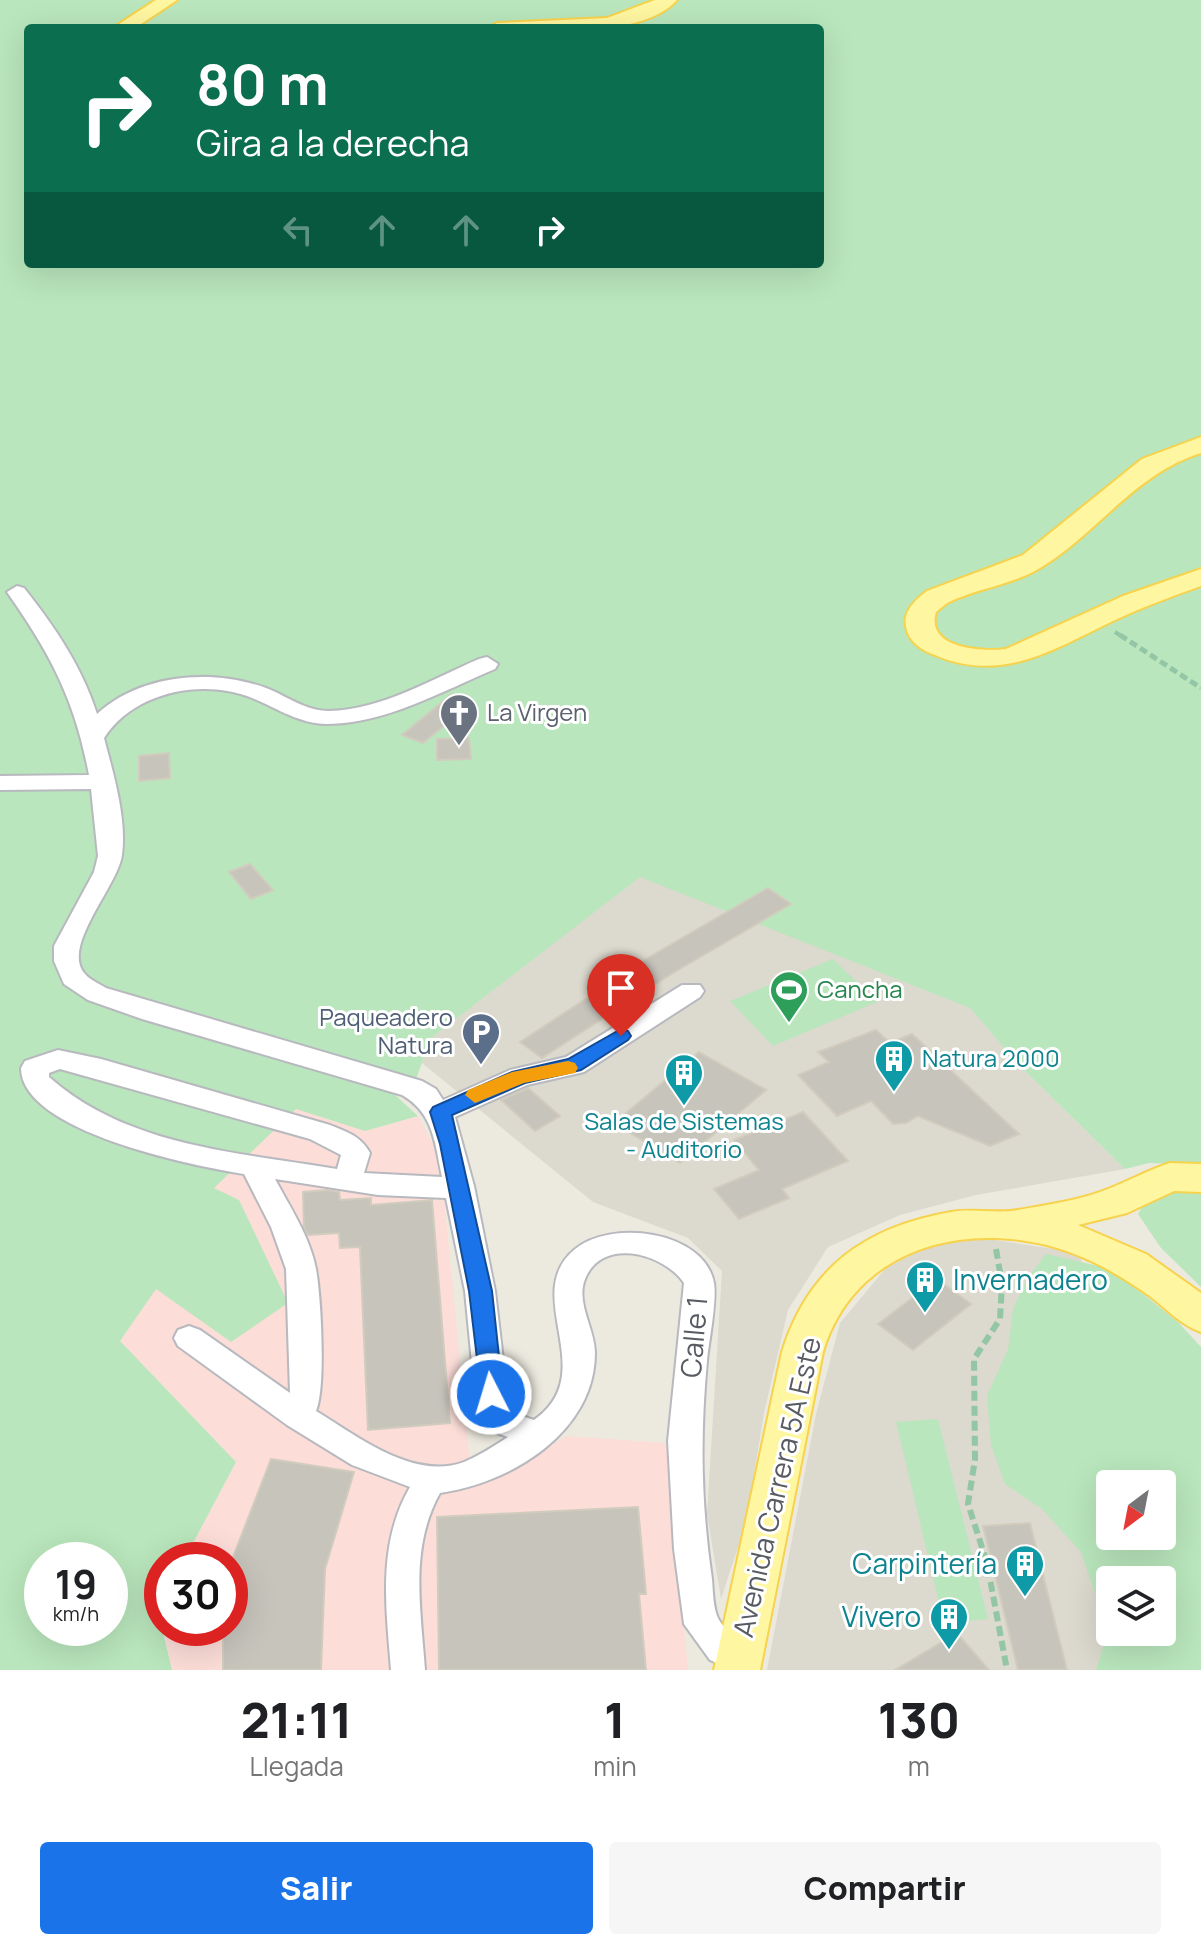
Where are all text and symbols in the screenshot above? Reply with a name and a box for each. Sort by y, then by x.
text: 80 m [196,45,329,122]
icon: right [64,56,168,160]
text: Gira a la derecha [196,118,469,167]
icon: left [276,208,320,252]
icon: ahead [360,208,404,252]
icon: ahead [444,208,488,252]
icon: right [528,208,572,252]
church icon: La Virgen [438,692,480,747]
place label: La Virgen [487,695,587,728]
pin [587,954,655,1036]
icon: arrive [599,966,643,1010]
sports icon: Cancha [768,969,810,1024]
place label: Cancha [817,972,903,1005]
place label: Paqueadero Natura [319,1000,453,1061]
parking icon: Paqueadero Natura [460,1011,502,1066]
building icon: Natura 2000 [873,1038,915,1093]
place label: Natura 2000 [922,1041,1060,1074]
building icon: Salas de Sistemas - Auditorio [663,1052,705,1107]
place label: Salas de Sistemas - Auditorio [584,1104,784,1165]
building icon: Invernadero [904,1259,946,1314]
place label: Invernadero [953,1260,1108,1298]
street label: Calle 1 [671,1295,715,1379]
street label: Avenida Carrera 5A Este [723,1333,829,1641]
position arrow [449,1352,533,1436]
north arrow [1096,1470,1176,1550]
map controls [1096,1470,1176,1646]
speed limit sign: 30 [144,1542,248,1646]
building icon: Carpintería [1004,1543,1046,1598]
place label: Carpintería [852,1544,997,1582]
text: 19 [55,1556,97,1611]
button: layers [1096,1566,1176,1646]
building icon: Vivero [928,1596,970,1651]
place label: Vivero [842,1597,921,1635]
text: km/h [53,1600,99,1627]
text: 21:11 [241,1687,352,1752]
text: 1 [604,1687,626,1752]
text: 130 [878,1687,960,1752]
text: Llegada [249,1748,344,1784]
text: min [593,1748,637,1784]
text: m [908,1748,930,1784]
button: Salir [40,1842,593,1934]
button: Compartir [609,1842,1161,1934]

